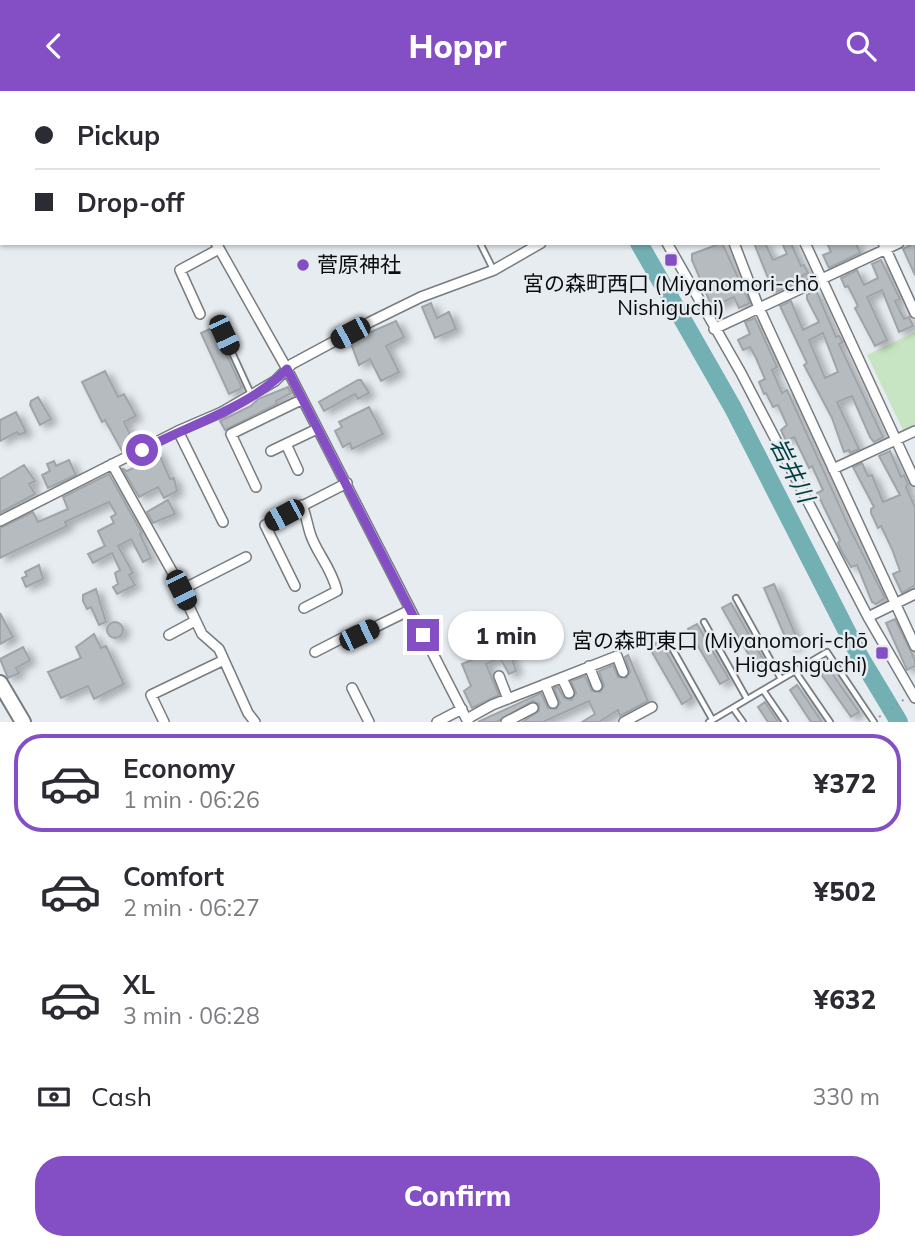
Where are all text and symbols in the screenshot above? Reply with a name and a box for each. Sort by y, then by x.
text: Hoppr [409,26,506,66]
icon: back [35,27,73,65]
icon: search [842,27,880,65]
text: Pickup [77,119,160,152]
text: Drop-off [77,186,184,219]
place label: 菅原神社 [317,251,401,277]
marker: 宮の森町西口 (Miyanomori-chō Nishiguchi) [663,252,679,268]
marker: 菅原神社 [295,257,311,273]
place label: 宮の森町西口 (Miyanomori-chō Nishiguchi) [523,270,819,320]
car [206,312,243,358]
car [327,314,374,352]
water label: 岩井川 [764,432,822,510]
route start [126,434,158,466]
car [261,496,308,534]
car [163,567,200,613]
callout: 1 min [448,611,563,659]
car [336,616,383,654]
route end [407,619,439,651]
text: 1 min [475,621,537,650]
place label: 宮の森町東口 (Miyanomori-chō Higashiguchi) [572,627,868,677]
marker: 宮の森町東口 (Miyanomori-chō Higashiguchi) [874,645,890,661]
icon: car [39,752,102,815]
text: Economy [123,752,235,785]
text: ¥372 [814,767,876,800]
text: 1 min · 06:26 [123,785,260,814]
icon: car [39,860,102,923]
text: Comfort [123,860,224,893]
text: ¥502 [814,875,876,908]
text: 2 min · 06:27 [123,893,260,922]
icon: car [39,968,102,1031]
text: XL [123,968,155,1001]
text: ¥632 [814,983,876,1016]
text: 3 min · 06:28 [123,1001,260,1030]
icon: cash [35,1078,73,1116]
text: Cash [91,1080,152,1113]
text: 330 m [812,1082,880,1111]
button: Confirm [35,1156,880,1236]

